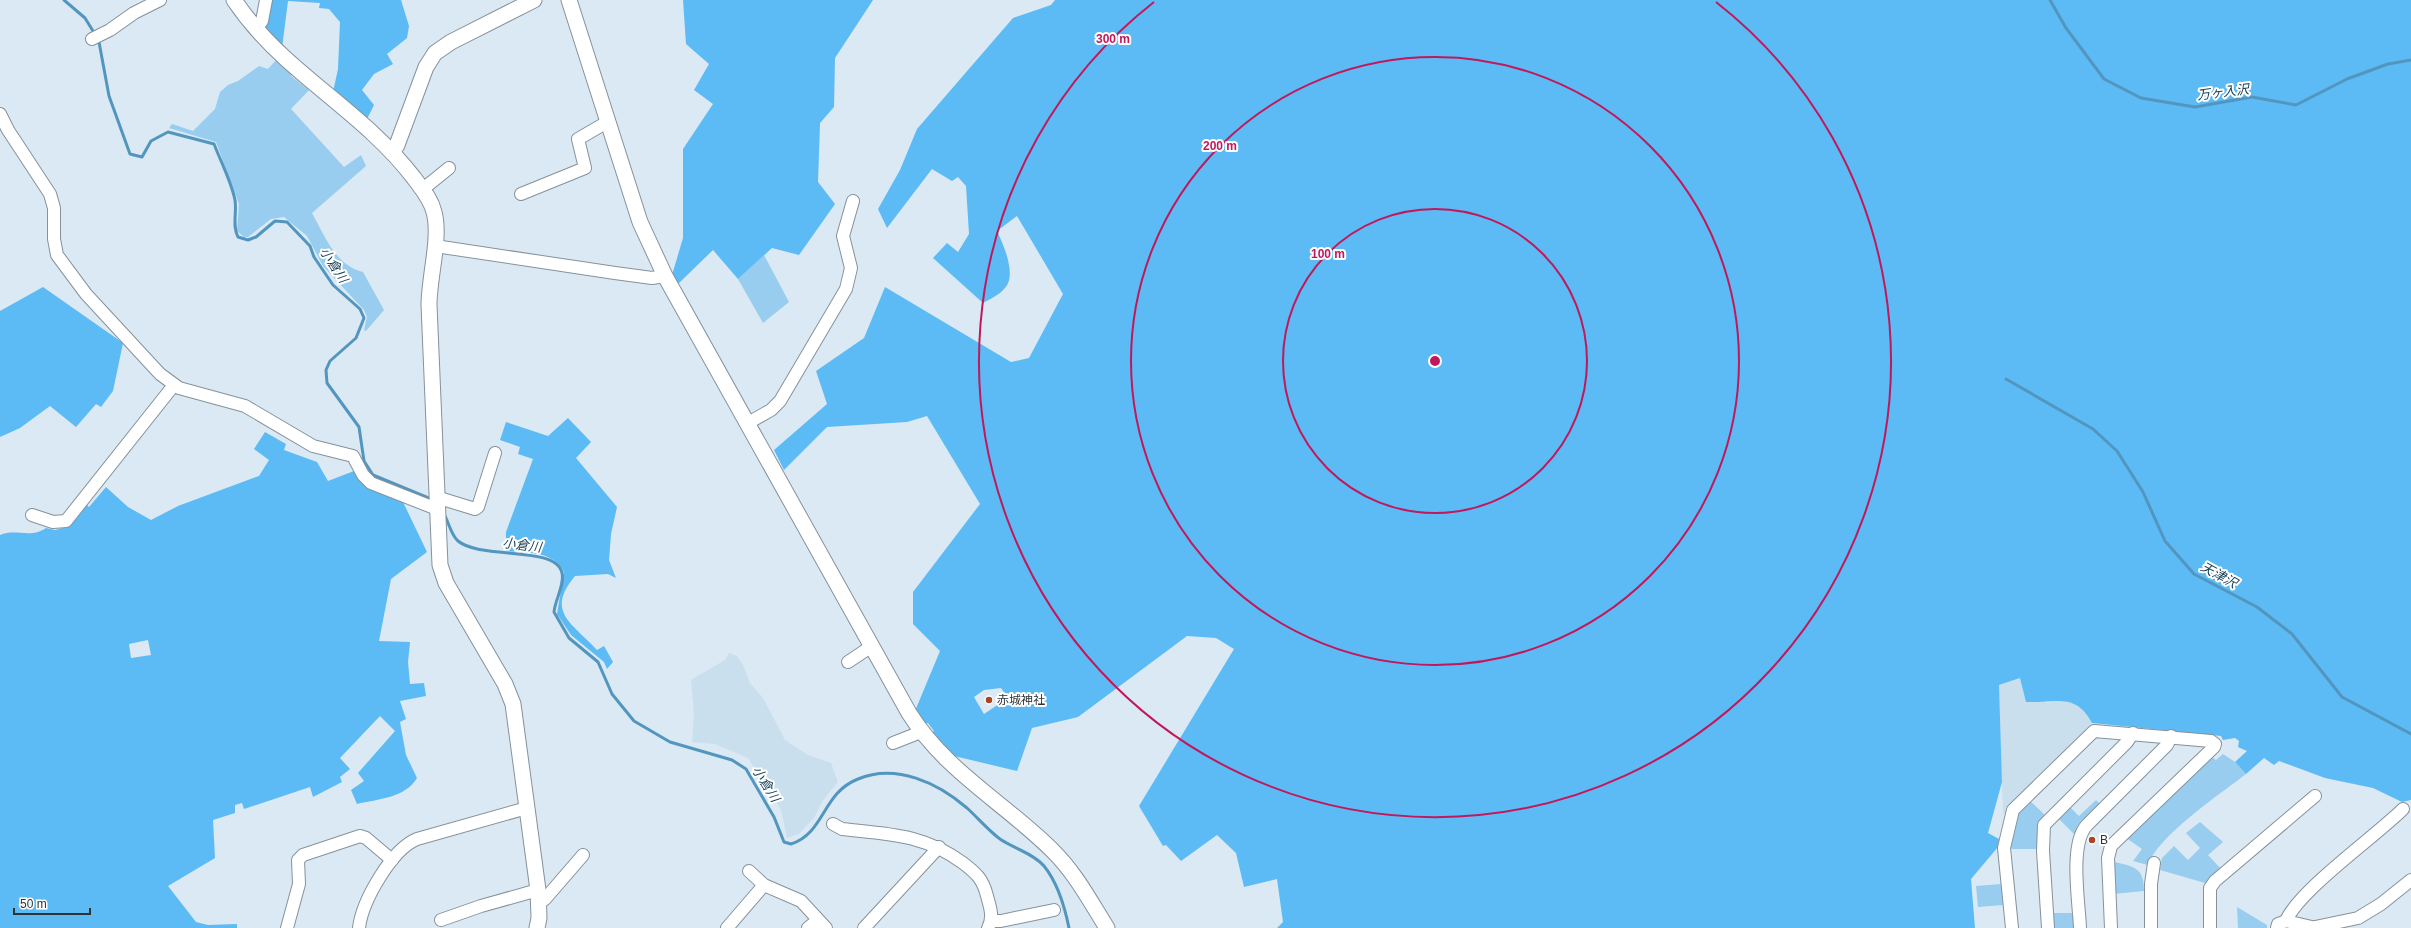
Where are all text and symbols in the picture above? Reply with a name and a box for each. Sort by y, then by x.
text: 300 m [1096,32,1130,46]
water label: 万ヶ入沢 [2196,81,2252,103]
text: 200 m [1203,139,1237,153]
water label: 小倉川 [317,245,352,287]
text: 100 m [1311,247,1345,261]
centre of rings [1428,354,1442,368]
water label: 小倉川 [502,535,544,555]
water label: 天津沢 [2198,559,2241,592]
place label: 赤城神社 [997,693,1045,707]
marker: 赤城神社 [984,695,994,705]
water label: 小倉川 [749,763,784,806]
place label: B [2100,833,2108,847]
marker: B [2087,835,2097,845]
scale bar [14,890,90,916]
text: 50 m [20,897,47,911]

